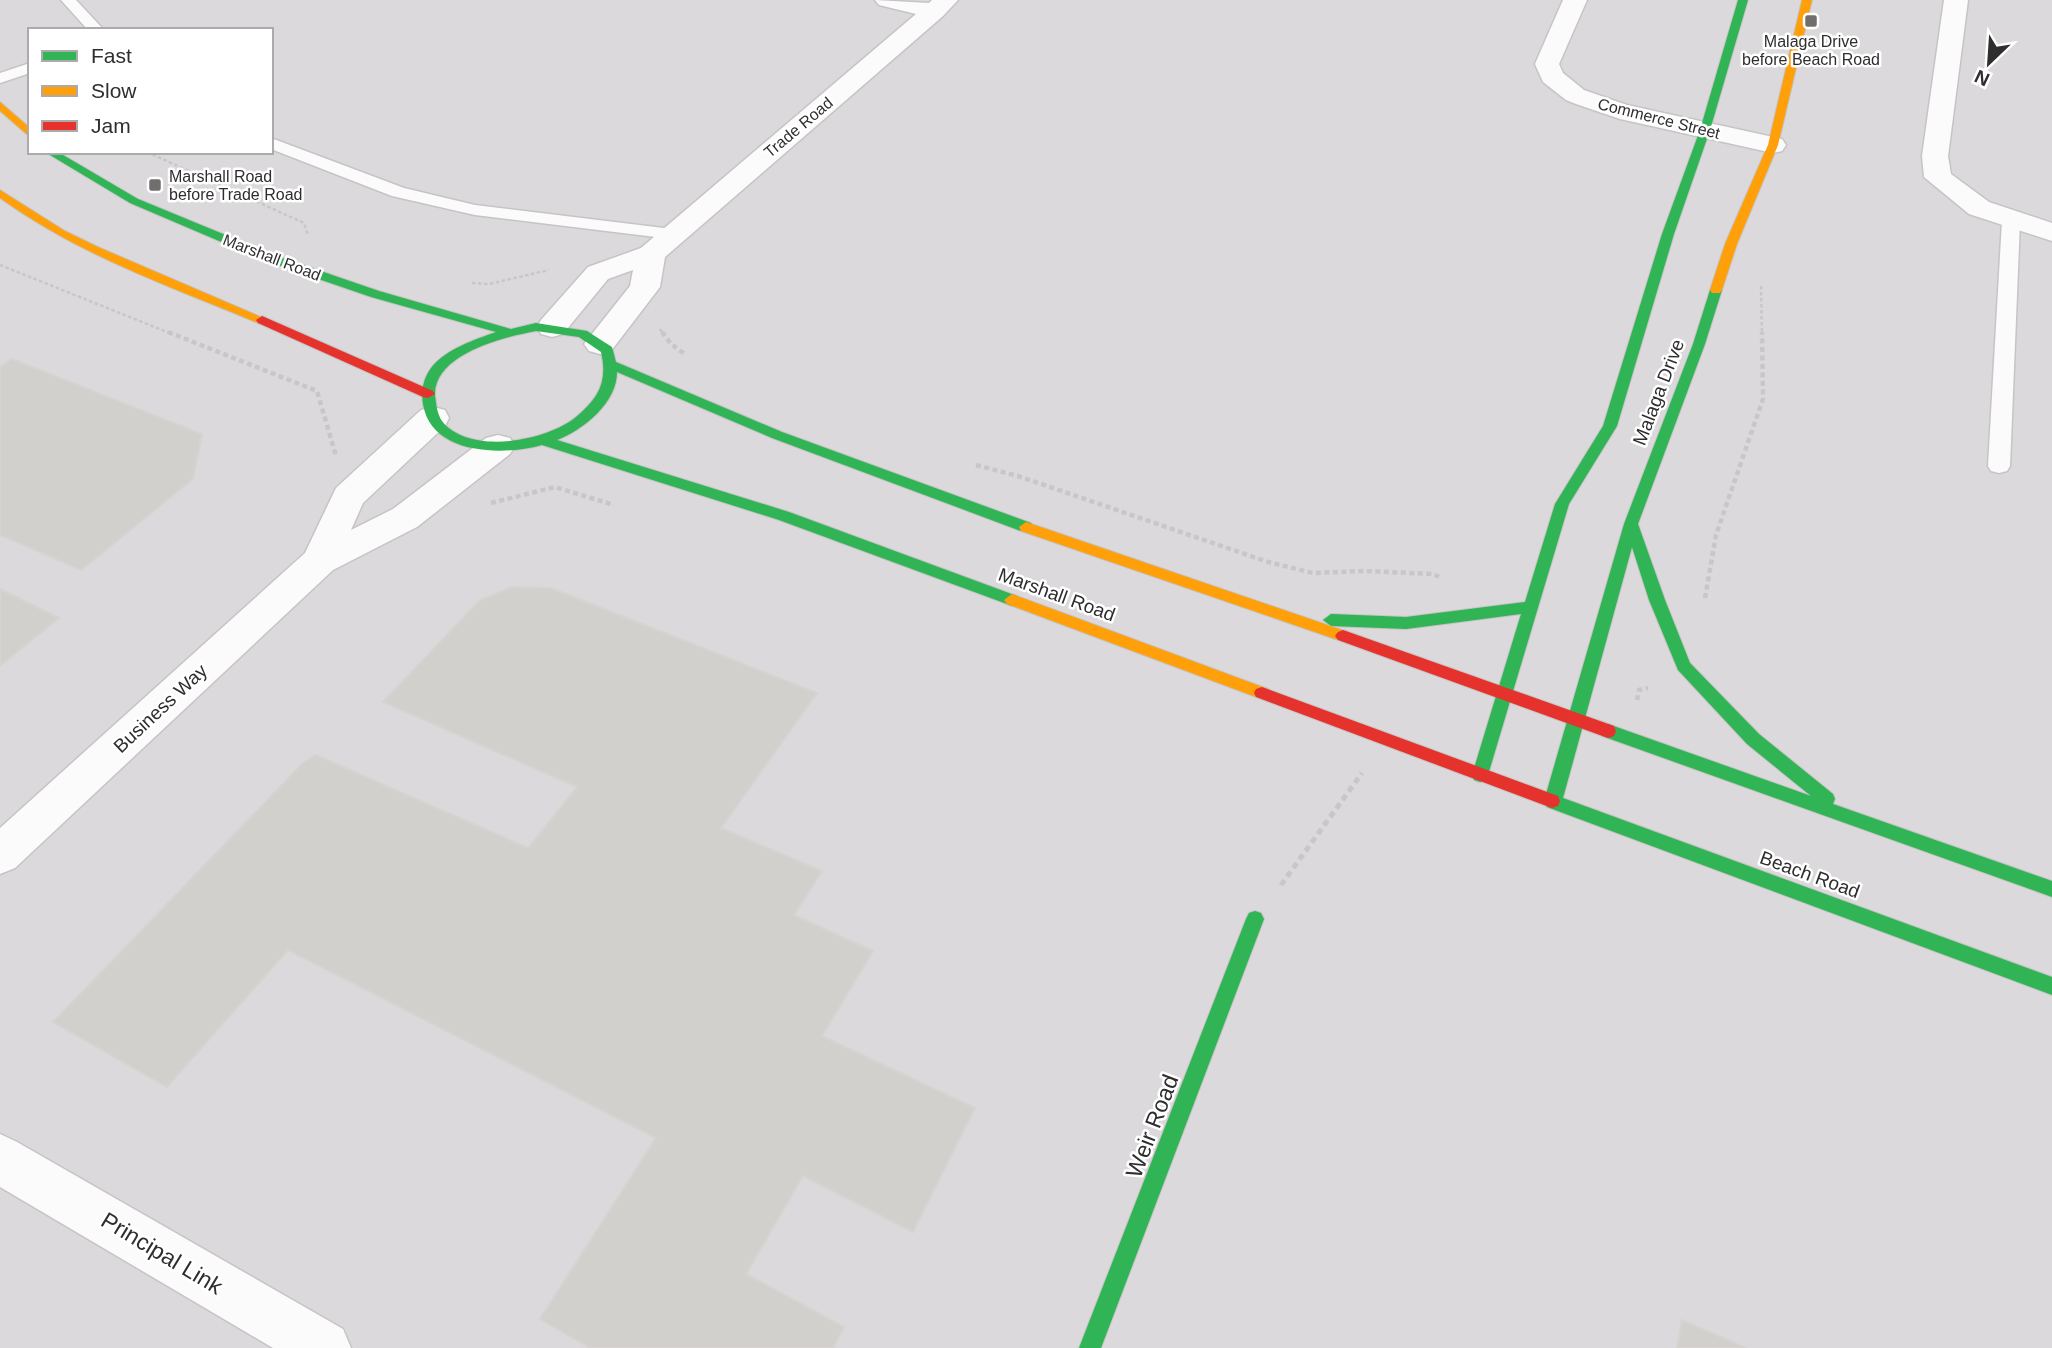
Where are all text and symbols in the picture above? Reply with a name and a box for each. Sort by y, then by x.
marker: Malaga Drive before Beach Road [1803,13,1819,29]
legend [28,28,273,154]
north arrow [1954,28,2024,98]
place label: Malaga Drive before Beach Road [1742,33,1880,68]
text: Fast [91,44,132,67]
text: N [1971,66,1993,90]
text: Slow [91,79,137,102]
street label: Trade Road [761,94,836,161]
street label: Commerce Street [1596,95,1722,142]
text: Jam [91,114,131,137]
place label: Marshall Road before Trade Road [169,168,302,203]
marker: Marshall Road before Trade Road [147,177,163,193]
street label: Marshall Road [221,231,323,284]
street label: Malaga Drive [1629,336,1688,448]
street label: Marshall Road [996,564,1118,625]
street label: Business Way [109,660,212,757]
street label: Beach Road [1757,847,1863,902]
street label: Weir Road [1120,1071,1184,1181]
street label: Principal Link [97,1207,228,1300]

